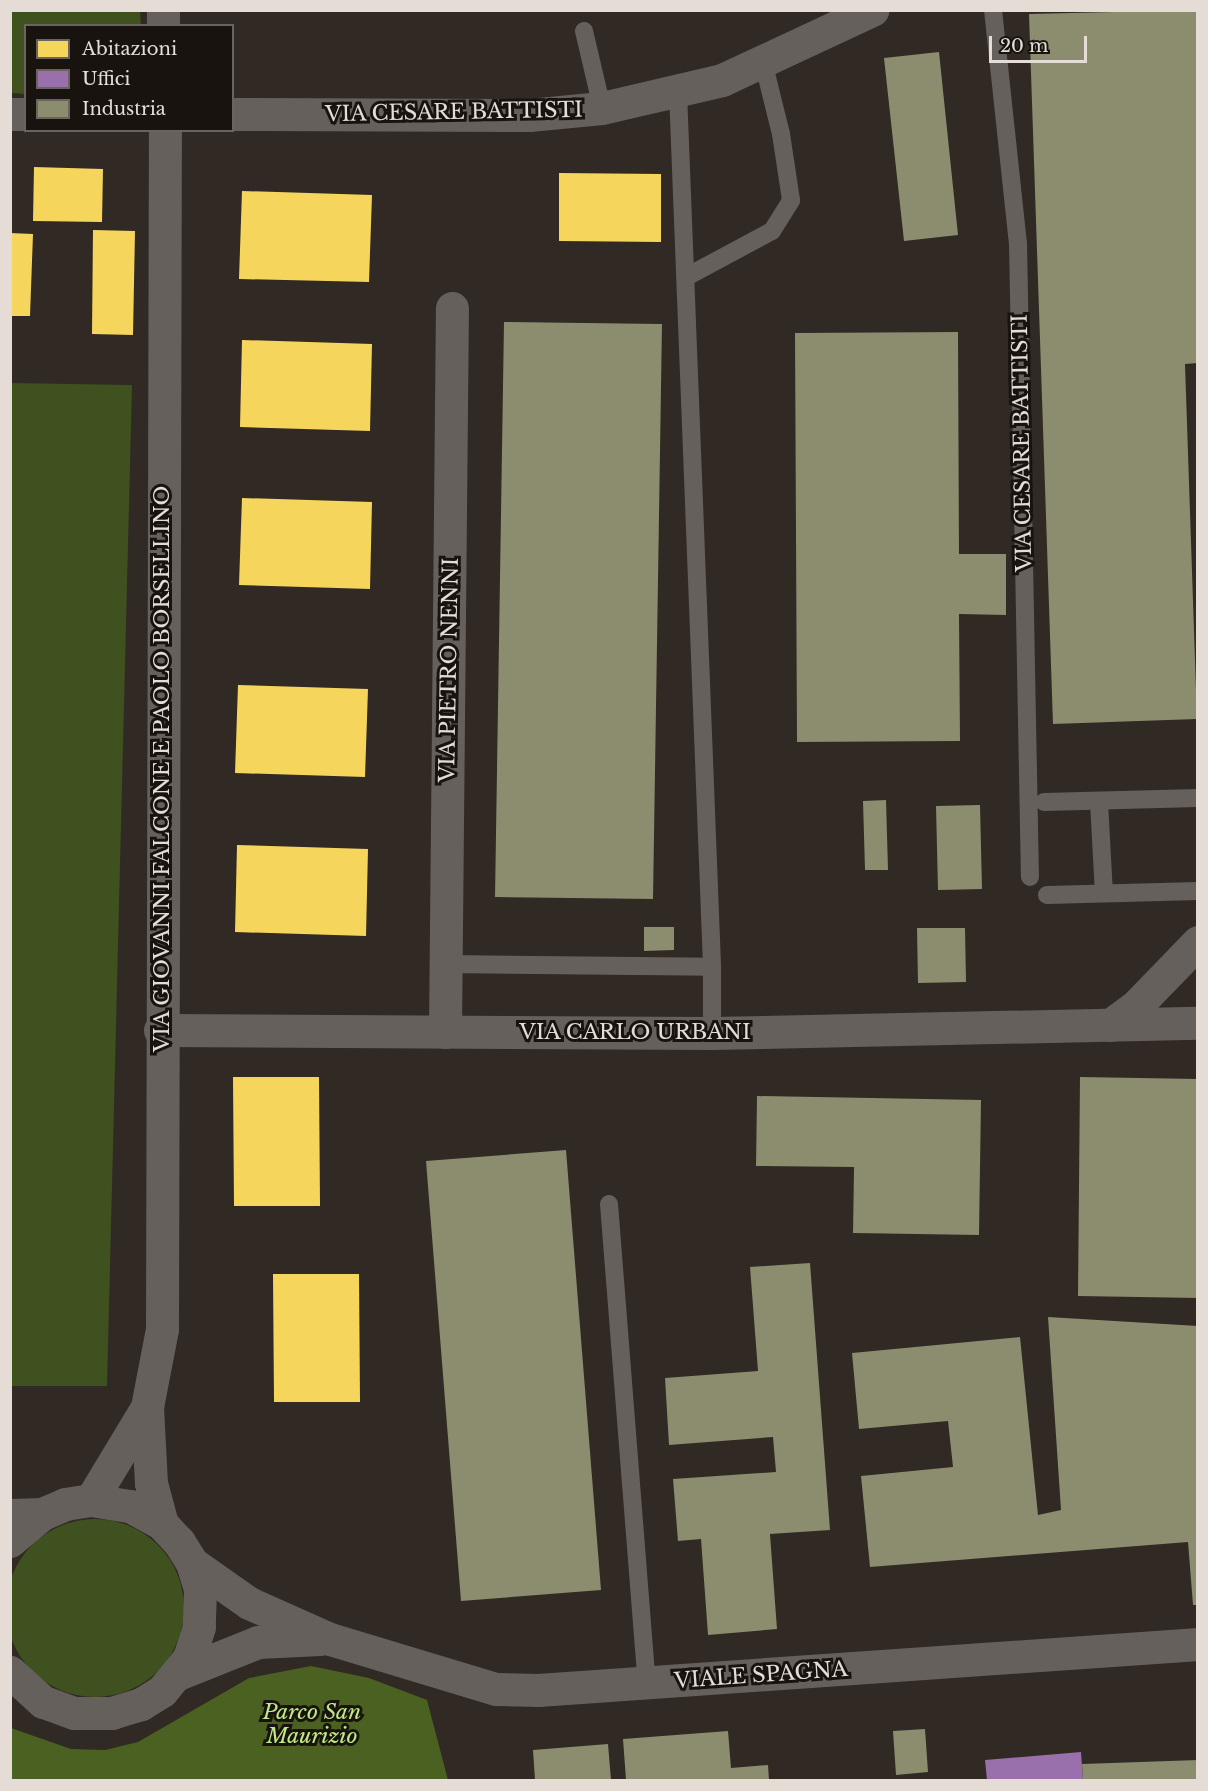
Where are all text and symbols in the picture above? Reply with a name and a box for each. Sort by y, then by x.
legend [24,24,234,132]
scale bar [992,24,1090,62]
text: 20 m [1000,35,1048,57]
text: Abitazioni [82,38,177,60]
text: Uffici [82,68,130,90]
street label: VIA CESARE BATTISTI [324,97,584,127]
text: Industria [82,98,166,120]
street label: VIA CESARE BATTISTI [1007,313,1037,573]
street label: VIA GIOVANNI FALCONE E PAOLO BORSELLINO [149,485,175,1053]
street label: VIA PIETRO NENNI [434,557,464,783]
street label: VIA CARLO URBANI [519,1019,751,1045]
street label: VIALE SPAGNA [674,1656,848,1694]
park label: Parco San Maurizio [263,1699,361,1749]

